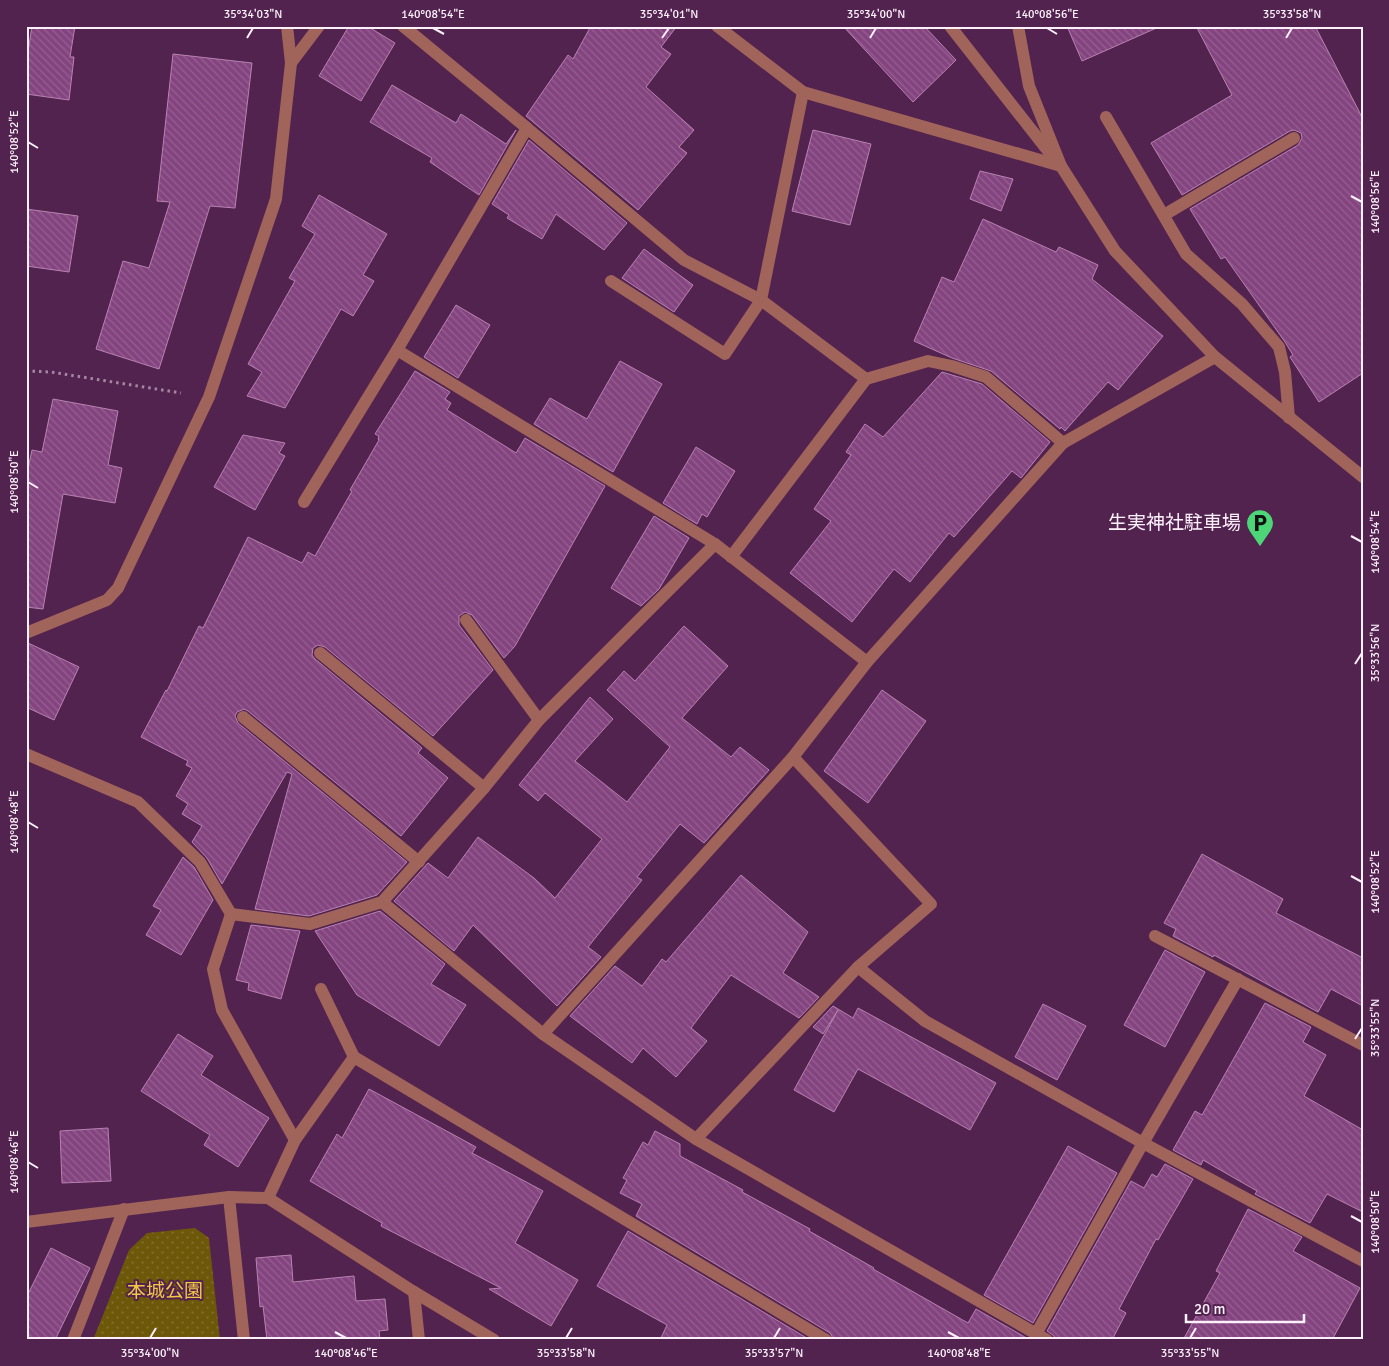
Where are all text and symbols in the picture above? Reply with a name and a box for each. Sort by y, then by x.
text: 35°34'03"N [224,7,282,22]
text: 140°08'54"E [401,7,465,22]
text: 35°34'01"N [640,7,698,22]
text: 35°34'00"N [847,7,905,22]
text: 140°08'56"E [1015,7,1079,22]
text: 35°33'58"N [1263,7,1321,22]
text: 140°08'52"E [7,110,22,174]
text: 140°08'56"E [1368,170,1383,234]
text: 140°08'50"E [7,450,22,514]
parking icon: 生実神社駐車場 [1245,508,1275,547]
text: 140°08'54"E [1368,510,1383,574]
place label: 生実神社駐車場 [1108,511,1241,535]
text: 35°33'56"N [1368,624,1383,682]
text: 140°08'48"E [7,790,22,854]
text: 140°08'52"E [1368,850,1383,914]
text: 35°33'55"N [1368,999,1383,1057]
text: 140°08'46"E [7,1130,22,1194]
text: 140°08'50"E [1368,1190,1383,1254]
park label: 本城公園 [127,1279,203,1303]
scale bar [1186,1291,1304,1323]
text: 20 m [1194,1300,1225,1318]
text: 35°34'00"N [121,1346,179,1361]
text: 140°08'46"E [314,1346,378,1361]
text: 35°33'58"N [537,1346,595,1361]
text: 35°33'57"N [745,1346,803,1361]
text: 140°08'48"E [927,1346,991,1361]
text: 35°33'55"N [1161,1346,1219,1361]

